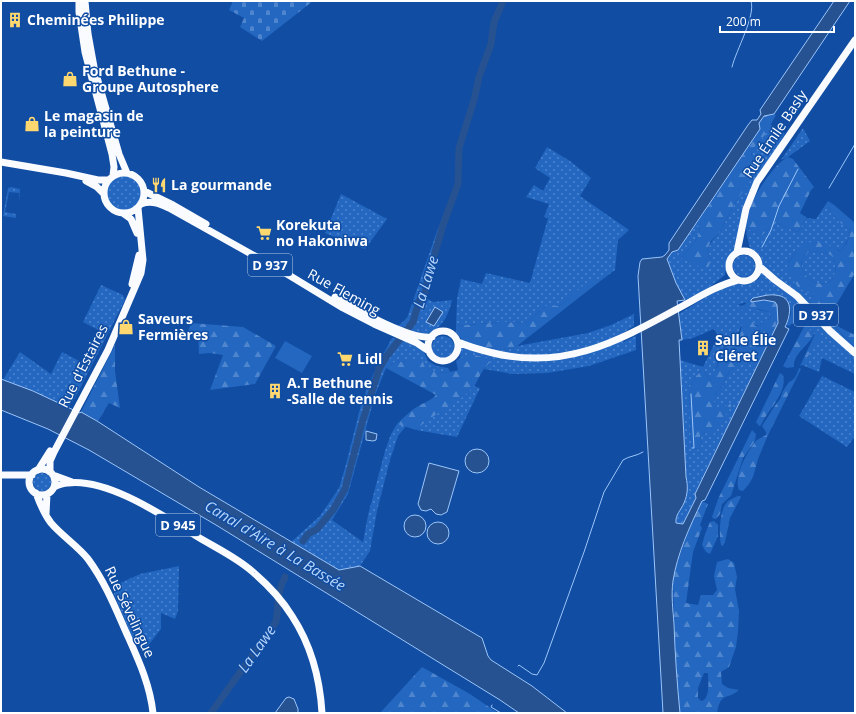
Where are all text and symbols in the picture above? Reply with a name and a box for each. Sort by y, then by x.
scale bar [720,8,834,34]
place label: Cheminées Philippe [27,10,165,29]
building icon: Cheminées Philippe [6,11,24,29]
text: 200 m [726,13,761,30]
place label: Ford Bethune - Groupe Autosphere [82,61,219,96]
shop icon: Ford Bethune - Groupe Autosphere [61,70,79,88]
street label: Rue Émile Basly [738,85,812,181]
place label: Le magasin de la peinture [44,106,144,141]
shop icon: Le magasin de la peinture [23,115,41,133]
place label: La gourmande [171,175,272,194]
restaurant icon: La gourmande [150,176,168,194]
place label: Korekuta no Hakoniwa [276,215,368,250]
supermarket icon: Korekuta no Hakoniwa [255,224,273,242]
water label: La Lawe [408,253,443,310]
road number: D 937 [248,254,292,276]
street label: Rue Fleming [305,264,384,319]
road number: D 937 [794,304,838,326]
place label: Saveurs Fermières [138,309,208,344]
shop icon: Saveurs Fermières [117,318,135,336]
street label: Rue d'Estaires [53,320,112,411]
place label: Salle Élie Cléret [715,330,776,365]
building icon: Salle Élie Cléret [694,339,712,357]
place label: Lidl [357,349,382,368]
supermarket icon: Lidl [336,350,354,368]
place label: A.T Bethune -Salle de tennis [287,373,393,408]
building icon: A.T Bethune -Salle de tennis [266,382,284,400]
water label: Canal d'Aire à La Bassée [201,495,350,595]
road number: D 945 [156,514,200,536]
street label: Rue Sévelingue [101,563,160,661]
water label: La Lawe [233,620,280,676]

